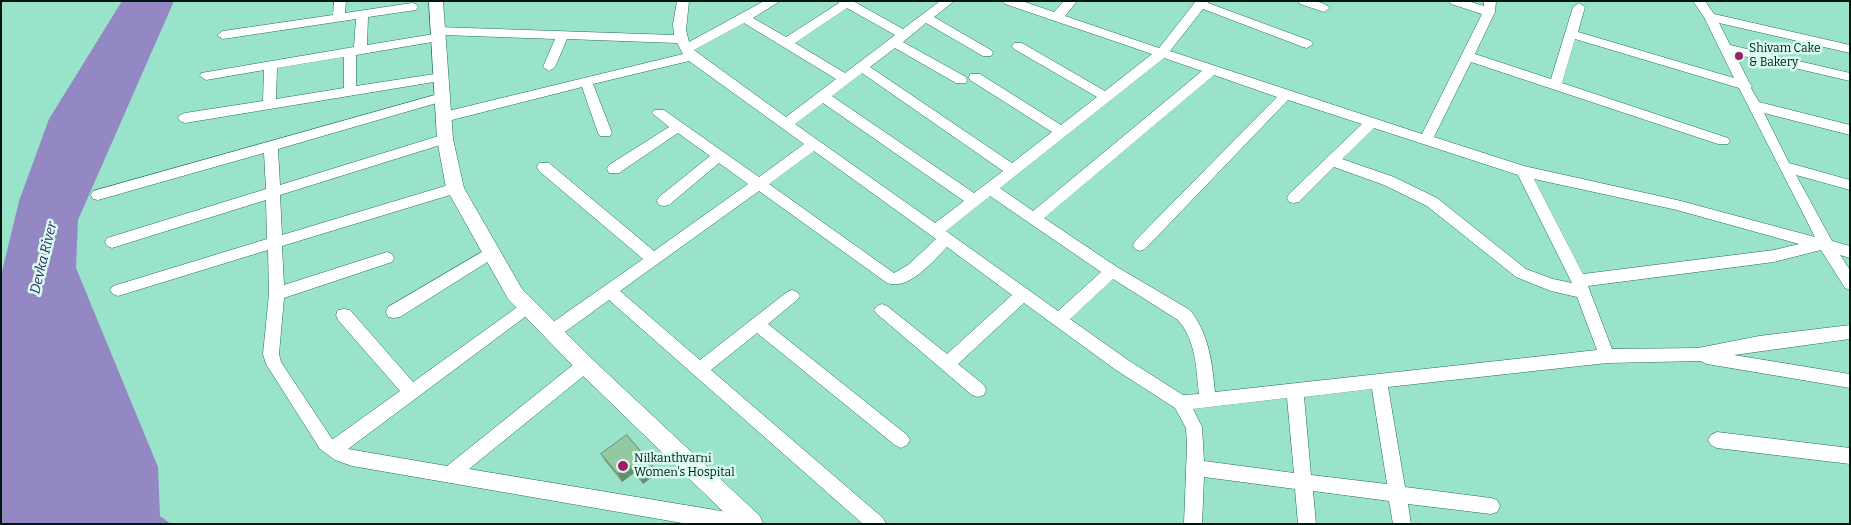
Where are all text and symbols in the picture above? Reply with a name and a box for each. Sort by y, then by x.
place label: Shivam Cake & Bakery [1749,42,1821,70]
marker: Shivam Cake & Bakery [1733,50,1745,62]
water label: Devka River [27,220,61,296]
place label: Nilkanthvarni Women's Hospital [634,452,735,480]
marker: Nilkanthvarni Women's Hospital [616,459,630,473]

